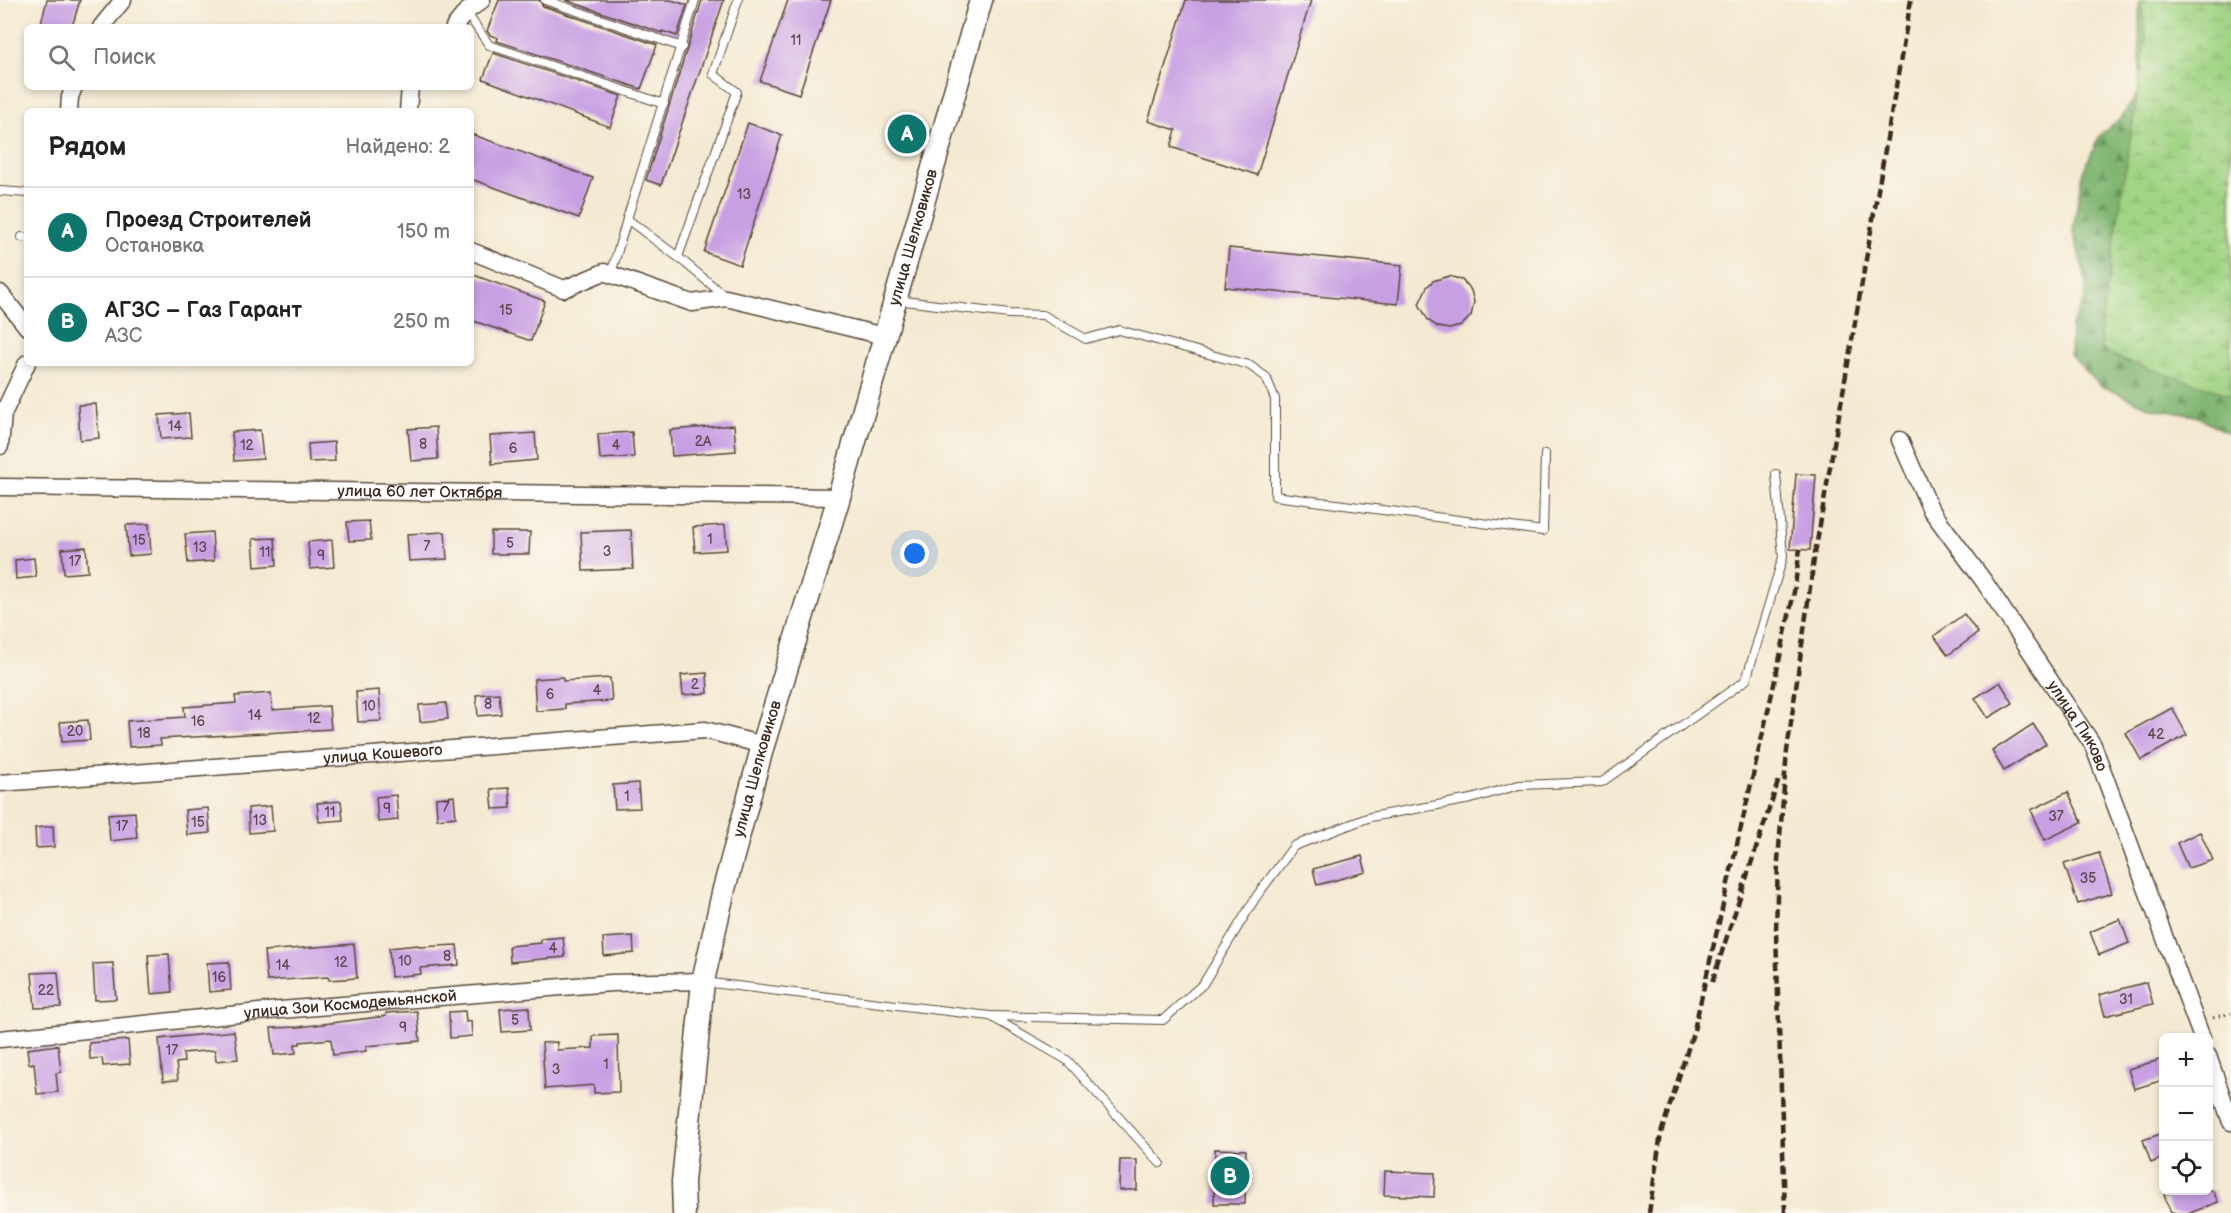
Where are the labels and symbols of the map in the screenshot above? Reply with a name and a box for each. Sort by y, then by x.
house number: 11 [791,32,801,49]
pin: A [888,112,926,156]
street label: улица Шелковиков [885,166,942,308]
house number: 13 [737,186,751,203]
house number: 15 [499,302,513,319]
house number: 14 [168,418,182,435]
house number: 2А [695,433,712,450]
house number: 8 [419,436,427,453]
house number: 12 [240,437,255,454]
house number: 4 [612,437,621,454]
house number: 6 [509,440,518,457]
street label: улица 60 лет Октября [337,482,503,502]
house number: 1 [707,531,713,548]
house number: 15 [132,532,146,549]
house number: 5 [506,535,514,552]
house number: 7 [424,538,431,555]
house number: 13 [193,539,207,556]
your location [900,539,929,568]
house number: 3 [603,543,611,560]
house number: 11 [260,544,270,561]
house number: 9 [317,547,325,564]
house number: 17 [69,553,81,570]
house number: 2 [691,676,700,693]
street label: улица Пиково [2043,677,2111,774]
house number: 4 [593,682,602,699]
house number: 6 [546,686,555,703]
house number: 8 [484,696,492,713]
house number: 10 [362,698,376,715]
street label: улица Шелковиков [729,698,786,839]
house number: 14 [248,707,262,724]
house number: 12 [307,710,322,727]
house number: 16 [191,713,205,730]
house number: 20 [67,723,83,740]
house number: 18 [137,725,151,742]
house number: 42 [2148,726,2165,743]
street label: улица Кошевого [323,740,443,768]
house number: 1 [624,788,630,805]
house number: 7 [443,799,450,816]
house number: 9 [383,800,391,817]
house number: 11 [325,804,335,821]
house number: 37 [2048,808,2064,825]
house number: 13 [253,812,267,829]
house number: 15 [191,814,205,831]
house number: 17 [116,818,128,835]
house number: 35 [2080,870,2096,887]
house number: 4 [549,940,558,957]
house number: 8 [443,948,451,965]
house number: 10 [398,953,412,970]
house number: 12 [334,954,349,971]
house number: 14 [276,957,290,974]
house number: 16 [212,969,226,986]
house number: 22 [38,982,55,999]
street label: улица Зои Космодемьянской [243,986,457,1023]
house number: 31 [2119,991,2133,1008]
house number: 5 [511,1012,519,1029]
house number: 9 [399,1019,407,1036]
house number: 17 [166,1042,178,1059]
house number: 1 [603,1056,609,1073]
house number: 3 [552,1061,560,1078]
pin: B [1210,1154,1250,1198]

